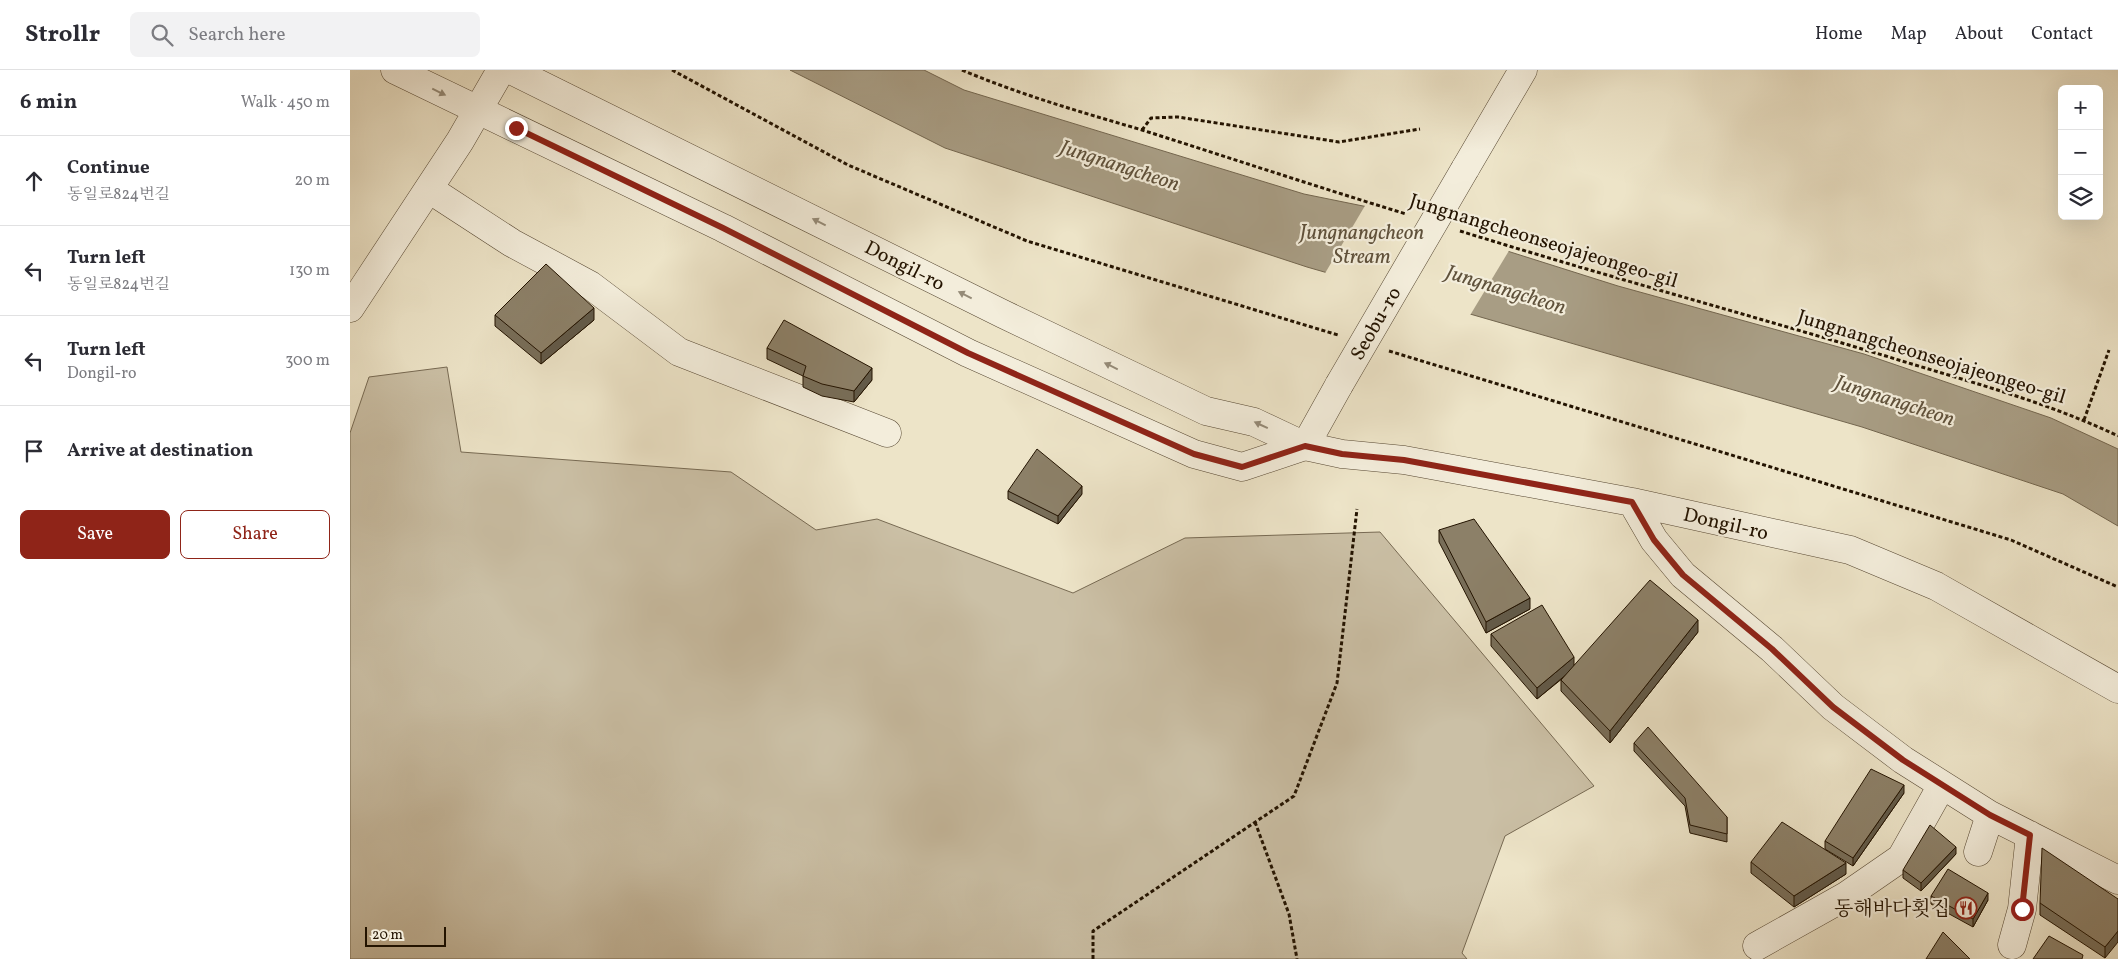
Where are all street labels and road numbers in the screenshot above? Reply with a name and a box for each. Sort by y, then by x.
street label: Jungnangcheonseojajeongeo-gil [1407,188,1681,292]
street label: Dongil-ro [859,235,949,299]
street label: Seobu-ro [1344,282,1409,366]
street label: Jungnangcheonseojajeongeo-gil [1795,304,2069,408]
street label: Dongil-ro [1680,502,1771,548]

